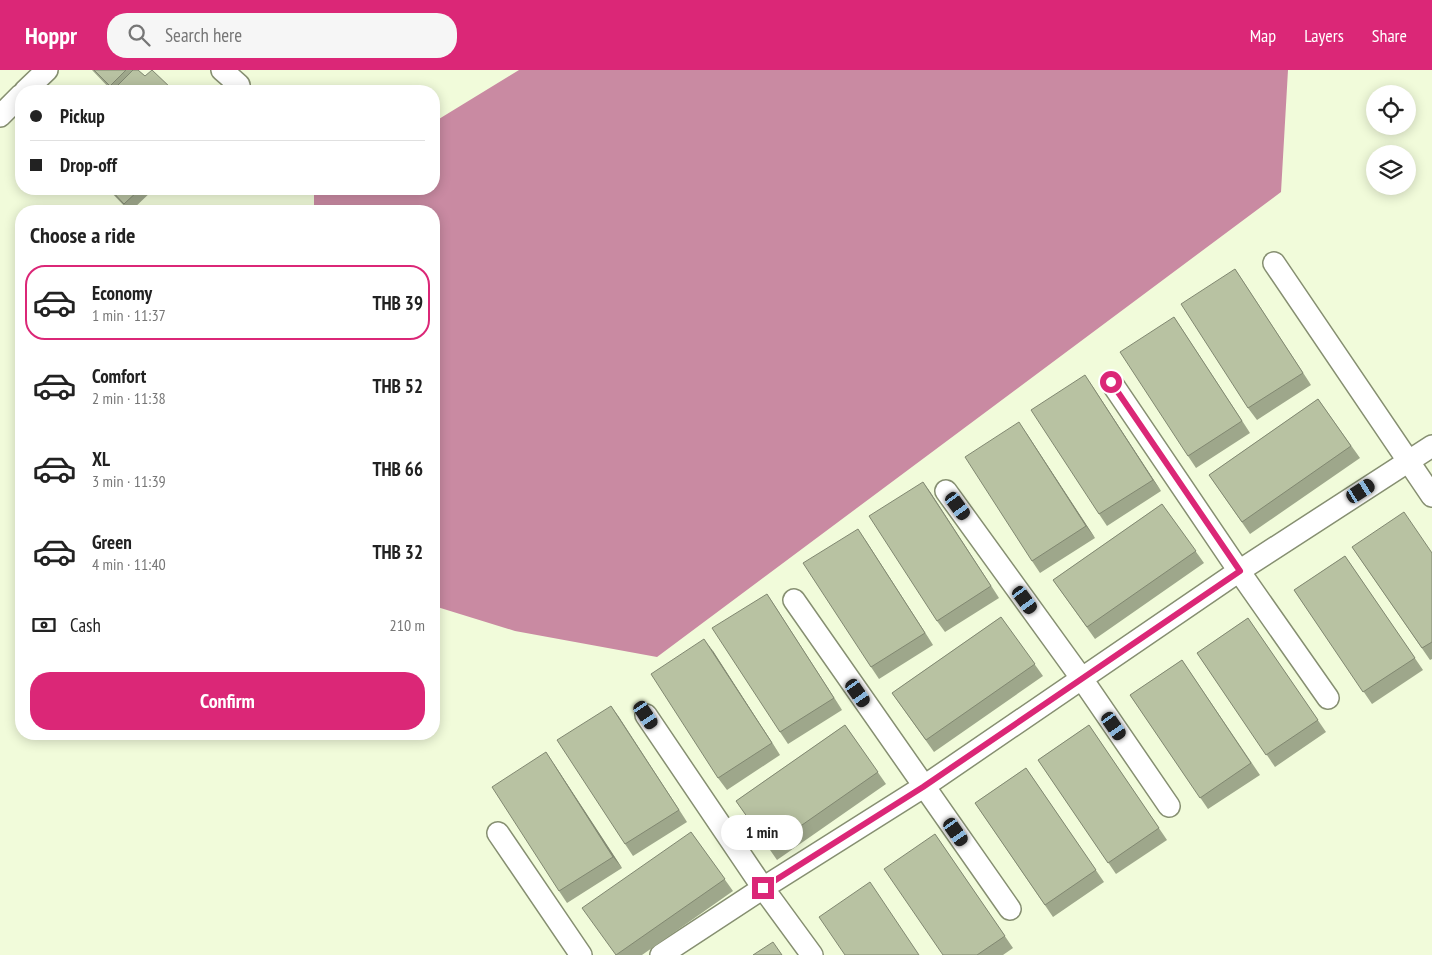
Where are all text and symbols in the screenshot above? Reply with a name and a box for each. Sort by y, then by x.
search box [107,13,457,58]
text: Hoppr [25,20,77,51]
icon: search [125,21,153,49]
text: Search here [165,23,242,47]
text: Map [1250,24,1276,47]
text: Layers [1304,24,1344,47]
text: Share [1372,24,1407,47]
map controls [1366,85,1416,195]
button: locate [1366,85,1416,135]
text: Pickup [60,104,105,128]
button: layers [1366,145,1416,195]
text: Drop-off [60,153,117,177]
text: Choose a ride [30,221,135,249]
icon: car [32,280,77,325]
text: Economy [92,281,152,305]
text: THB 39 [372,291,423,315]
text: 1 min · 11:37 [92,305,166,325]
icon: car [32,363,77,408]
text: Comfort [92,364,146,388]
route start [1100,371,1122,393]
text: THB 52 [372,374,423,398]
text: 2 min · 11:38 [92,388,166,408]
icon: car [32,446,77,491]
text: XL [92,447,110,471]
text: THB 66 [372,457,423,481]
text: 3 min · 11:39 [92,471,166,491]
car [1344,477,1377,505]
car [943,489,972,523]
icon: car [32,529,77,574]
text: Green [92,530,132,554]
text: THB 32 [372,540,423,564]
text: 4 min · 11:40 [92,554,166,574]
car [1010,583,1039,617]
icon: cash [30,611,58,639]
text: Cash [70,613,101,637]
text: 210 m [390,615,425,635]
button: Confirm [30,672,425,730]
car [843,676,872,710]
car [631,698,660,732]
car [1099,709,1128,743]
car [941,815,970,849]
callout: 1 min [722,816,804,850]
text: 1 min [746,822,778,842]
route end [752,877,774,899]

